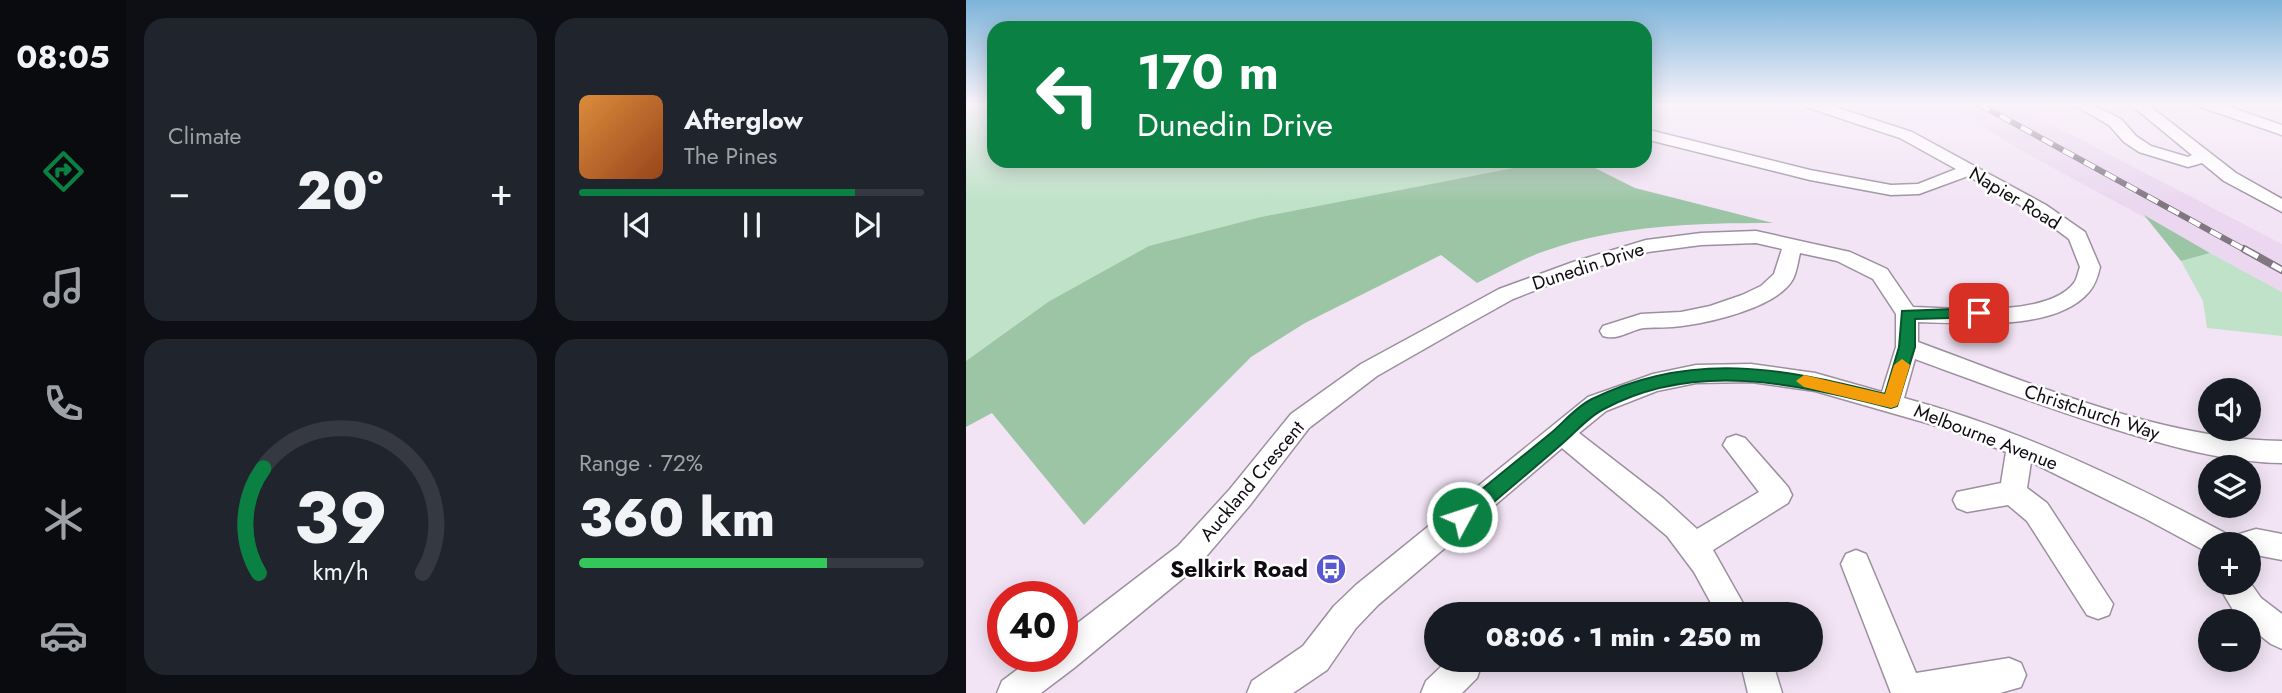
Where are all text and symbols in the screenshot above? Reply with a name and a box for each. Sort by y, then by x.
text: 08:05 [16,34,110,80]
text: 170 m [1137,37,1279,107]
icon: left [1022,49,1113,140]
text: Afterglow [684,101,803,139]
text: Dunedin Drive [1137,102,1333,148]
text: Climate [168,119,241,153]
text: The Pines [684,139,777,173]
icon: directions [39,147,88,196]
text: 20° [297,153,383,229]
street label: Napier Road [1964,160,2066,236]
text: − [168,164,190,219]
text: + [490,164,513,219]
icon: previous [618,206,656,244]
icon: pause [733,206,771,244]
icon: next [848,206,886,244]
street label: Dunedin Drive [1529,235,1648,297]
icon: music [39,263,88,312]
pin [1949,283,2009,343]
icon: arrive [1960,294,1998,332]
street label: Christchurch Way [2021,377,2164,447]
map controls [2198,378,2261,672]
button: sound [2198,378,2261,441]
icon: phone [39,379,88,428]
street label: Melbourne Avenue [1910,397,2062,477]
street label: Auckland Crescent [1194,415,1311,547]
text: Range · 72% [579,446,703,480]
button: layers [2198,455,2261,518]
text: 39 [294,465,387,570]
text: 360 km [579,480,775,556]
position arrow [1425,480,1499,554]
icon: climate [39,495,88,544]
button: + [2198,532,2261,595]
place label: Selkirk Road [1170,552,1308,586]
bus stop icon: Selkirk Road [1314,552,1348,586]
text: km/h [312,553,369,589]
speed limit sign: 40 [987,581,1078,672]
button: − [2198,609,2261,672]
icon: car [39,611,88,660]
text: 08:06 · 1 min · 250 m [1486,618,1761,656]

